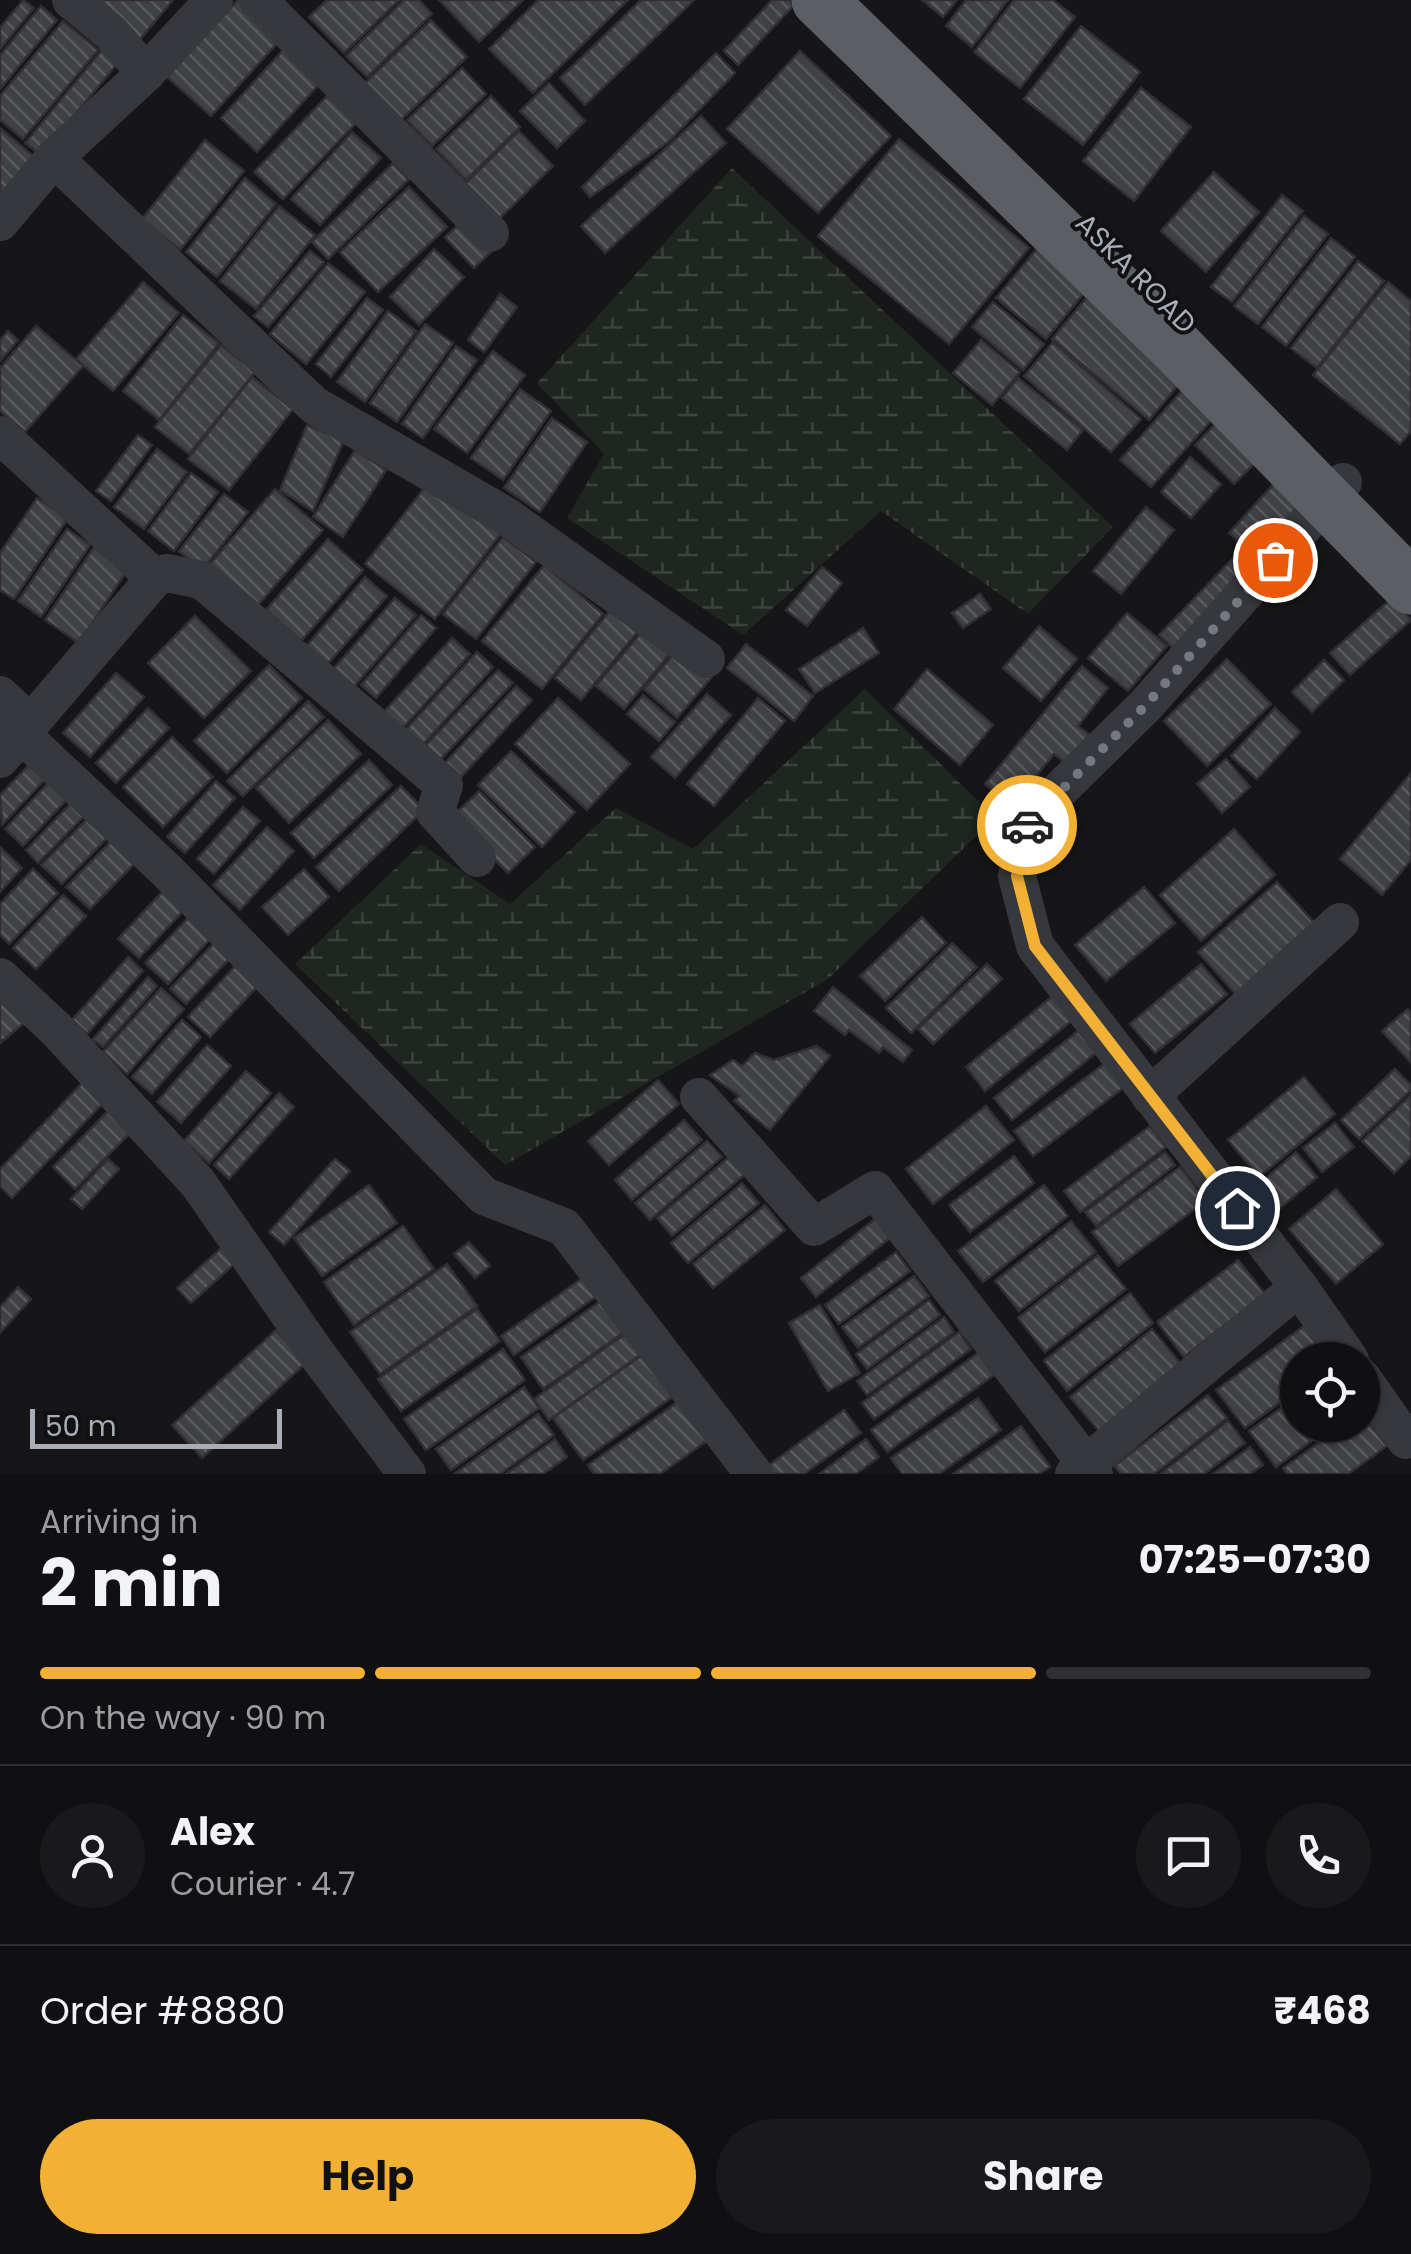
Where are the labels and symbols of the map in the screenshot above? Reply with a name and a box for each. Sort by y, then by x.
street label: ASKA ROAD [1067,204,1205,342]
pin [1233,518,1318,603]
courier [977,775,1077,875]
pin [1195,1166,1280,1251]
scale bar [30,1404,282,1448]

